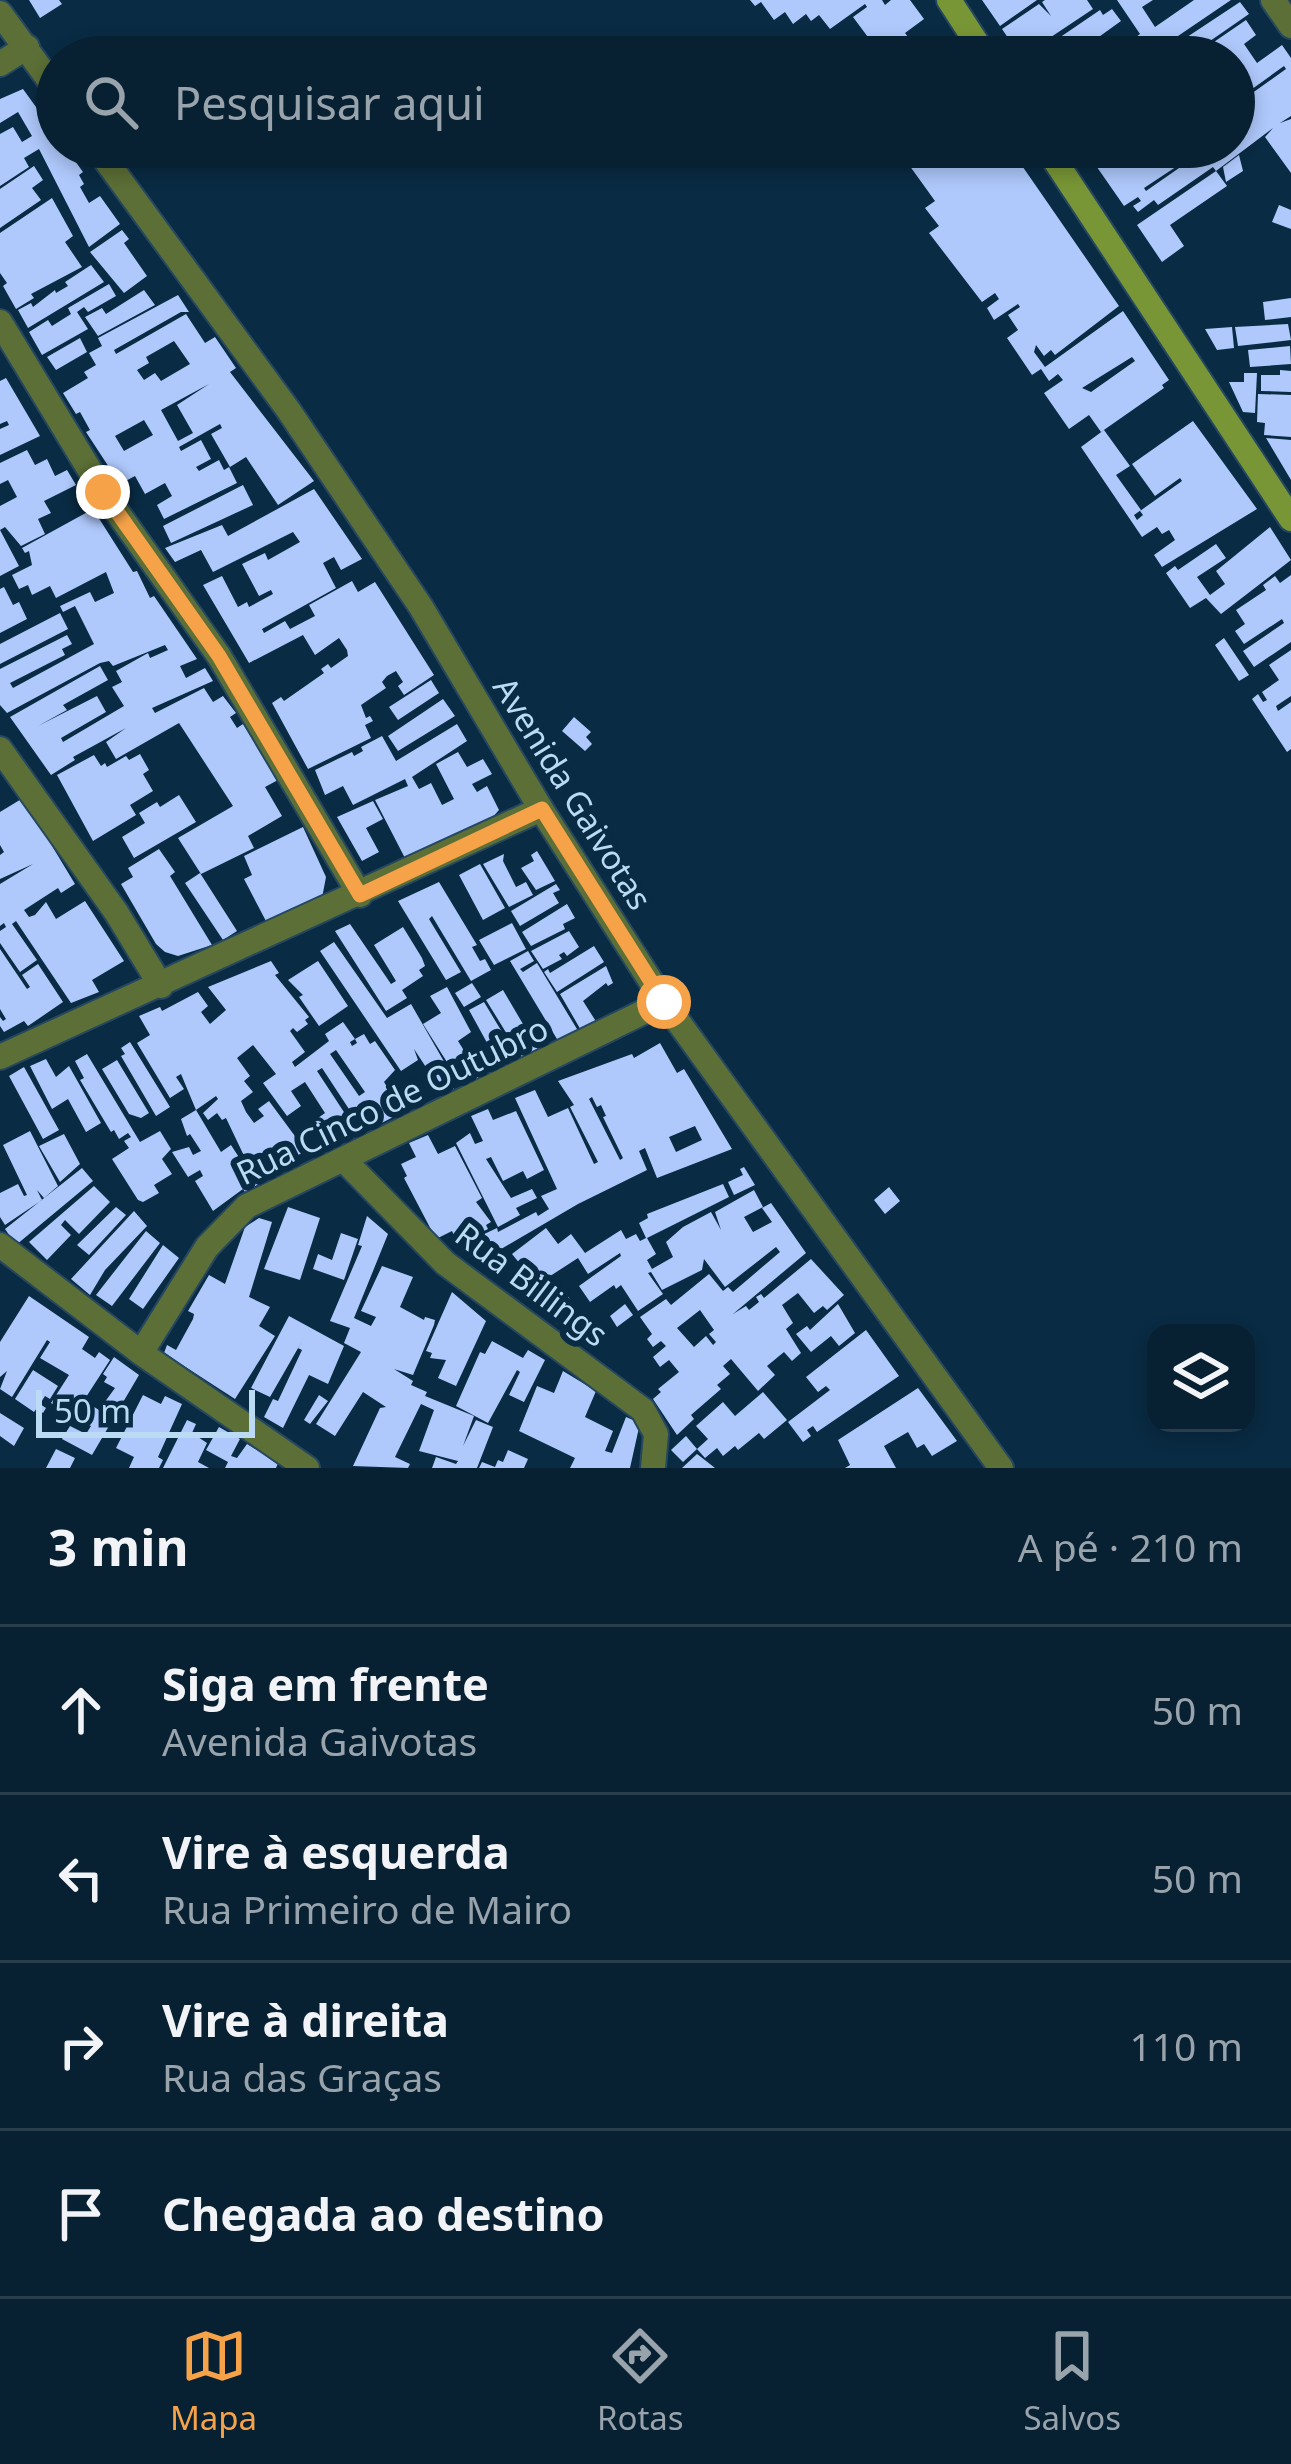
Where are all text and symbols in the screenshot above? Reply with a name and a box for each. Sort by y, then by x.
search box [36,36,1255,168]
icon: search [78,69,144,135]
text: Pesquisar aqui [174,72,485,133]
route end [76,465,130,519]
street label: Avenida Gaivotas [483,668,663,918]
route start [637,975,691,1029]
street label: Rua Cinco de Outubro [229,1005,555,1195]
street label: Rua Billings [447,1212,617,1356]
map controls [1147,1324,1255,1432]
button: layers [1147,1324,1255,1432]
scale bar [36,1384,255,1437]
text: 50 m [54,1388,131,1433]
text: 3 min [48,1511,189,1581]
text: A pé · 210 m [1018,1520,1243,1573]
text: Siga em frente [162,1653,489,1714]
icon: ahead [48,1677,114,1743]
text: 50 m [1152,1683,1243,1736]
text: Avenida Gaivotas [162,1714,477,1767]
text: Vire à esquerda [162,1821,510,1882]
icon: left [48,1845,114,1911]
text: 50 m [1152,1851,1243,1904]
text: Rua Primeiro de Mairo [162,1882,572,1935]
text: Vire à direita [162,1989,449,2050]
icon: right [48,2013,114,2079]
text: 110 m [1129,2019,1243,2072]
text: Rua das Graças [162,2050,442,2103]
icon: arrive [48,2181,114,2247]
text: Chegada ao destino [162,2183,605,2244]
tab: Mapa [170,2323,257,2440]
tab: Rotas [597,2323,684,2440]
tab: Salvos [1023,2323,1121,2440]

